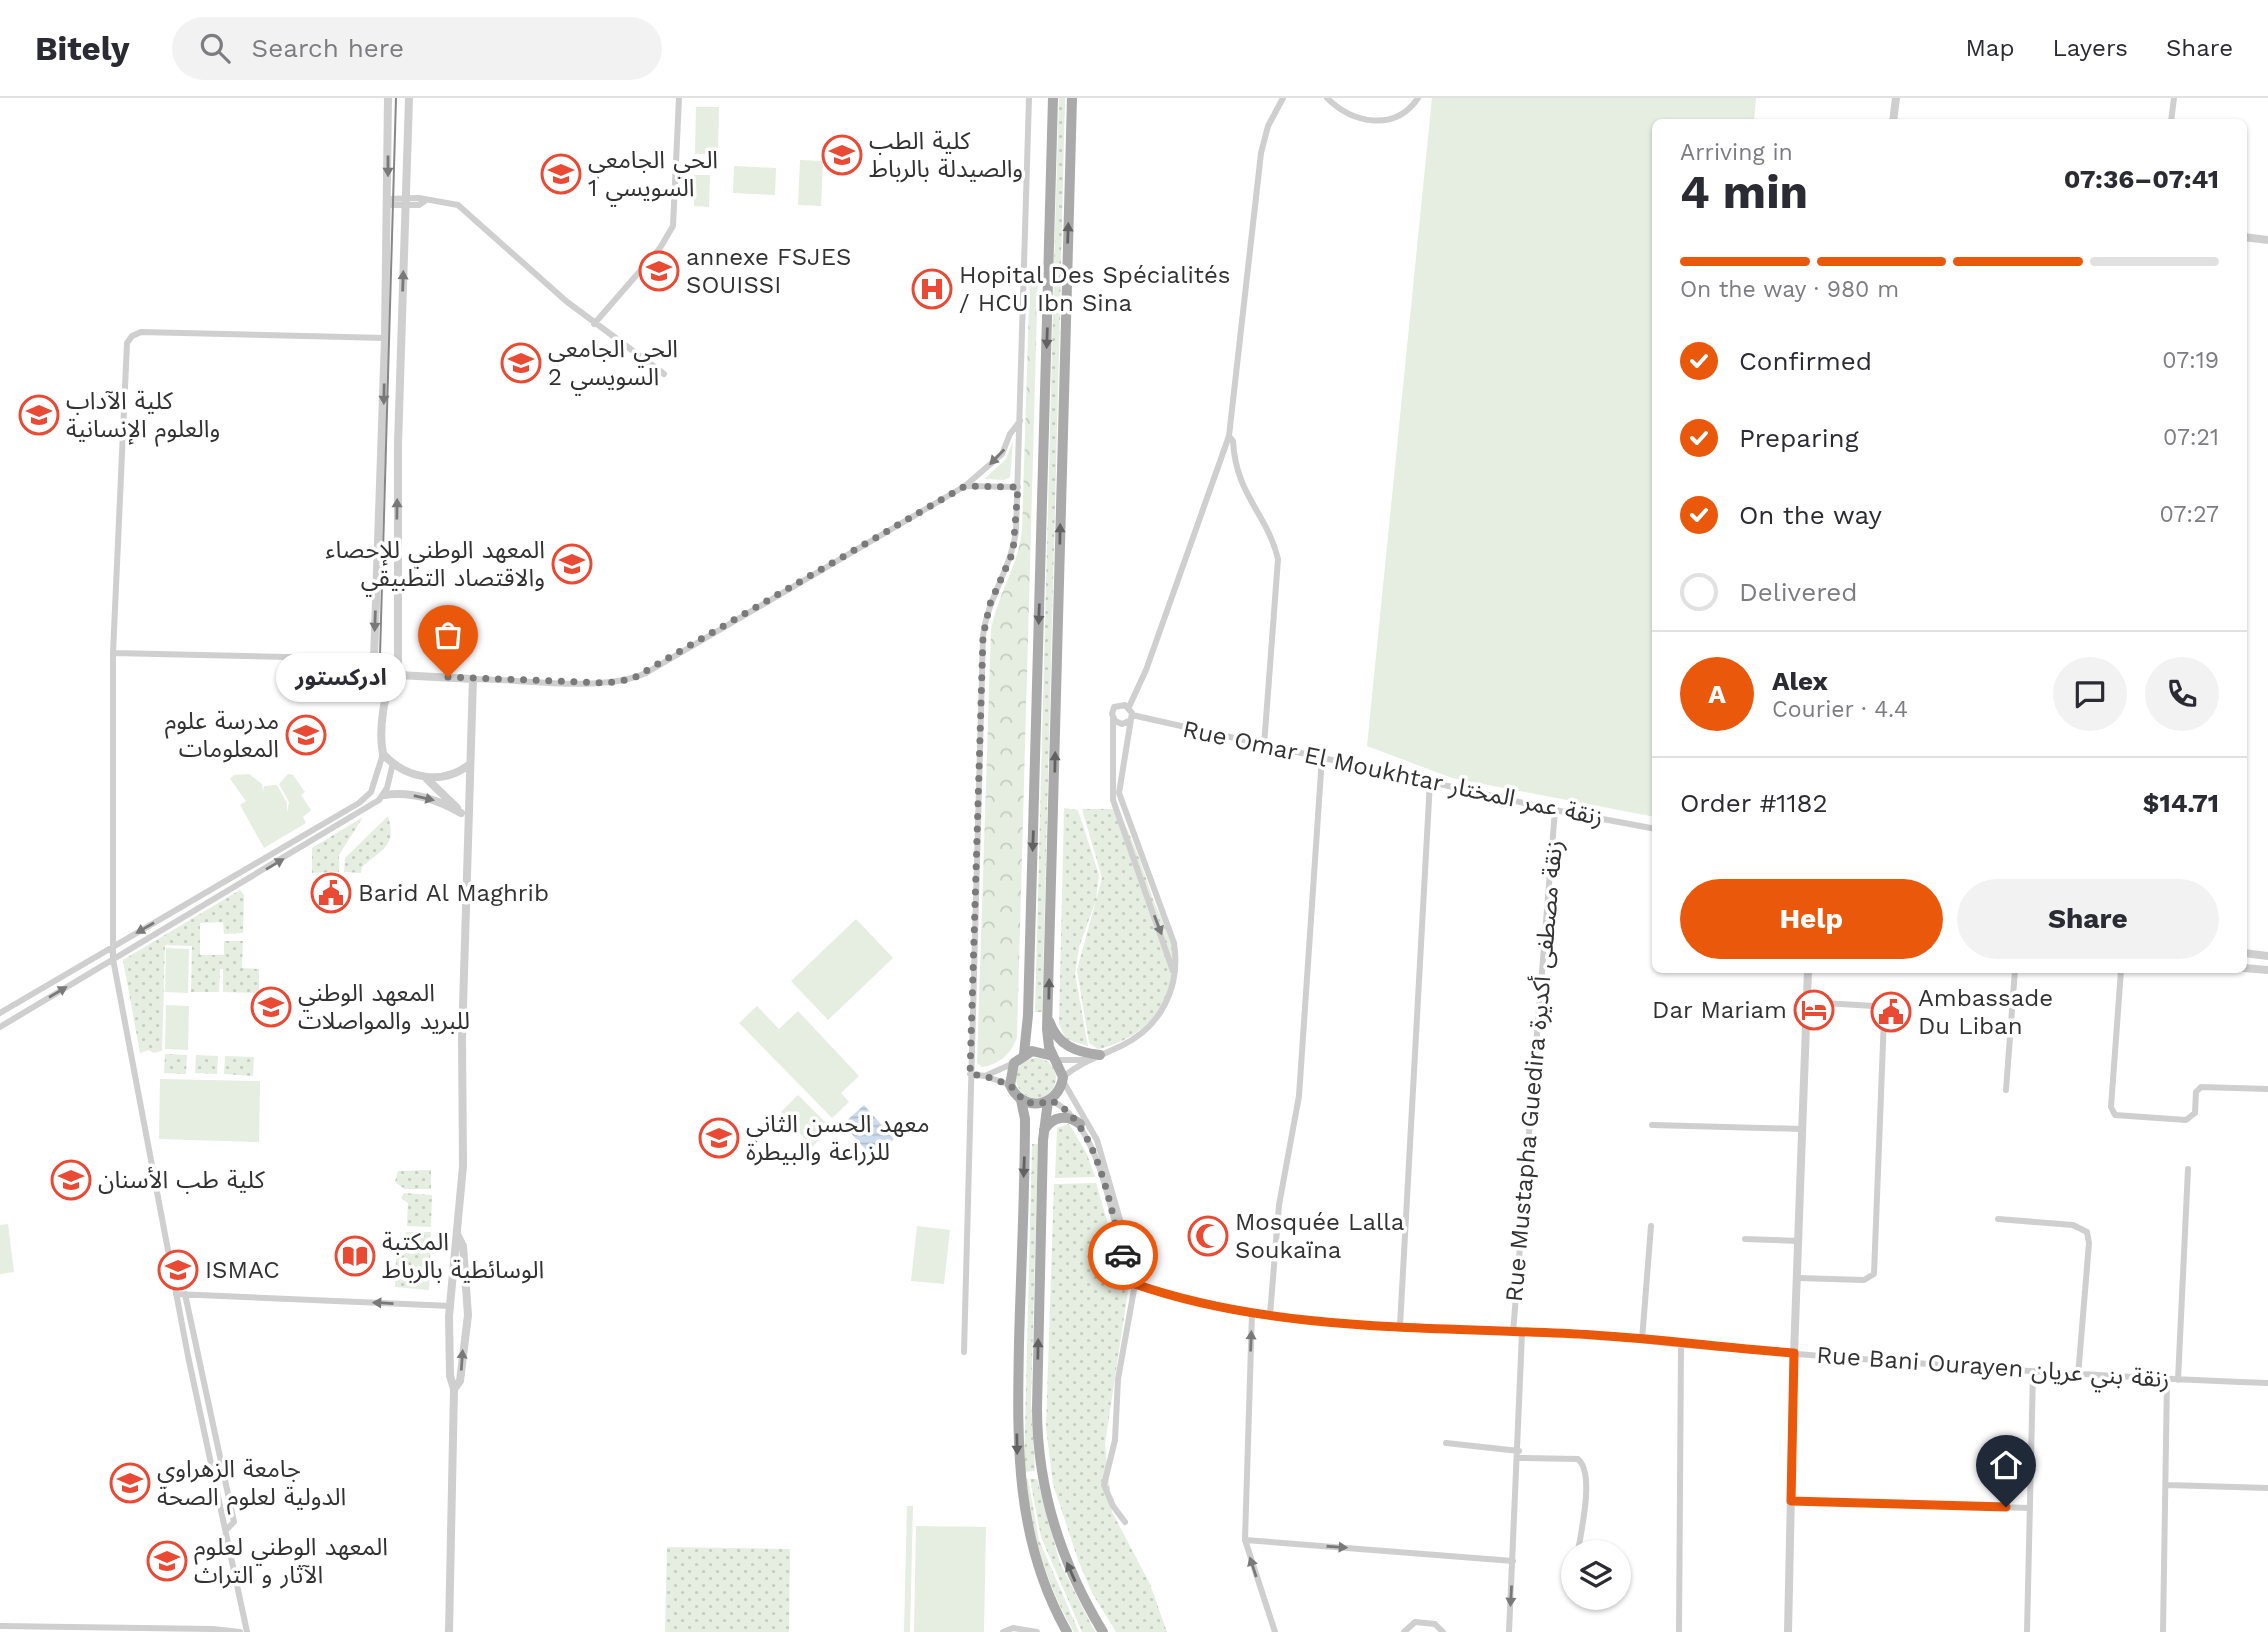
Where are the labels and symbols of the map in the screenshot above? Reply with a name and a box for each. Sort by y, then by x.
place label: كلية الطب والصيدلة بالرباط [869,127,1023,183]
school or university icon: كلية الطب والصيدلة بالرباط [821,134,863,176]
place label: الحي الجامعي السويسي 1 [588,146,718,207]
school or university icon: الحي الجامعي السويسي 1 [540,153,582,195]
one-way arrow [382,155,394,177]
one-way arrow [1062,222,1074,244]
place label: annexe FSJES SOUISSI [686,243,851,299]
school or university icon: annexe FSJES SOUISSI [638,250,680,292]
place label: Hopital Des Spécialités / HCU Ibn Sina [959,261,1230,317]
hospital icon: Hopital Des Spécialités / HCU Ibn Sina [911,268,953,310]
one-way arrow [398,270,409,292]
one-way arrow [1041,327,1052,349]
place label: الحي الجامعي السويسي 2 [548,335,678,396]
school or university icon: الحي الجامعي السويسي 2 [500,342,542,384]
one-way arrow [378,383,389,405]
place label: كلية الآداب والعلوم الإنسانية [66,387,220,447]
school or university icon: كلية الآداب والعلوم الإنسانية [18,394,60,436]
one-way arrow [989,448,1005,466]
one-way arrow [391,497,403,519]
one-way arrow [1055,523,1066,545]
place label: المعهد الوطني للإحصاء والاقتصاد التطبيقي [326,536,545,597]
school or university icon: المعهد الوطني للإحصاء والاقتصاد التطبيقي [551,543,593,585]
one-way arrow [1034,603,1045,625]
pin [418,605,478,677]
one-way arrow [369,610,381,632]
callout: ادركستور [276,652,406,702]
place label: مدرسة علوم المعلومات [165,707,279,763]
school or university icon: مدرسة علوم المعلومات [285,714,327,756]
street label: Rue Omar El Moukhtar زنقة عمر المختار [1180,715,1606,831]
one-way arrow [1049,750,1060,772]
one-way arrow [413,793,435,804]
one-way arrow [1027,831,1039,853]
street label: Rue Mustapha Guedira زنقة مصطفى أكديرة [1498,839,1568,1303]
one-way arrow [266,857,285,870]
public building icon: Barid Al Maghrib [310,872,352,914]
place label: Barid Al Maghrib [358,879,549,907]
one-way arrow [1152,915,1163,936]
one-way arrow [135,922,155,934]
one-way arrow [1043,978,1054,1000]
place label: المعهد الوطني للبريد والمواصلات [298,979,470,1035]
place label: Ambassade Du Liban [1918,984,2053,1040]
one-way arrow [49,985,68,998]
school or university icon: المعهد الوطني للبريد والمواصلات [250,986,292,1028]
hotel icon: Dar Mariam [1793,989,1835,1031]
public building icon: Ambassade Du Liban [1870,991,1912,1033]
place label: Dar Mariam [1652,996,1787,1024]
place label: معهد الحسن الثاني للزراعة والبيطرة [746,1110,930,1166]
school or university icon: معهد الحسن الثاني للزراعة والبيطرة [698,1117,740,1159]
one-way arrow [1018,1157,1029,1179]
school or university icon: كلية طب الأسنان [50,1159,92,1201]
place label: كلية طب الأسنان [98,1166,266,1194]
place label: Mosquée Lalla Soukaïna [1235,1208,1404,1264]
mosque icon: Mosquée Lalla Soukaïna [1187,1215,1229,1257]
courier [1088,1220,1158,1290]
place label: المكتبة الوسائطية بالرباط [382,1228,544,1284]
library icon: المكتبة الوسائطية بالرباط [334,1235,376,1277]
school or university icon: ISMAC [157,1249,199,1291]
place label: ISMAC [205,1256,280,1284]
one-way arrow [372,1297,394,1308]
one-way arrow [1245,1330,1257,1352]
one-way arrow [1033,1338,1044,1360]
street label: Rue Bani Ourayen زنقة بني عريان [1815,1341,2170,1398]
one-way arrow [456,1349,467,1371]
one-way arrow [1011,1433,1023,1455]
pin [1976,1435,2036,1507]
place label: جامعة الزهراوي الدولية لعلوم الصحة [157,1455,346,1515]
school or university icon: جامعة الزهراوي الدولية لعلوم الصحة [109,1462,151,1504]
place label: المعهد الوطني لعلوم الآثار و التراث [194,1533,388,1589]
school or university icon: المعهد الوطني لعلوم الآثار و التراث [146,1540,188,1582]
one-way arrow [1327,1542,1349,1553]
one-way arrow [1247,1557,1258,1578]
one-way arrow [1065,1561,1076,1582]
one-way arrow [1506,1586,1517,1608]

